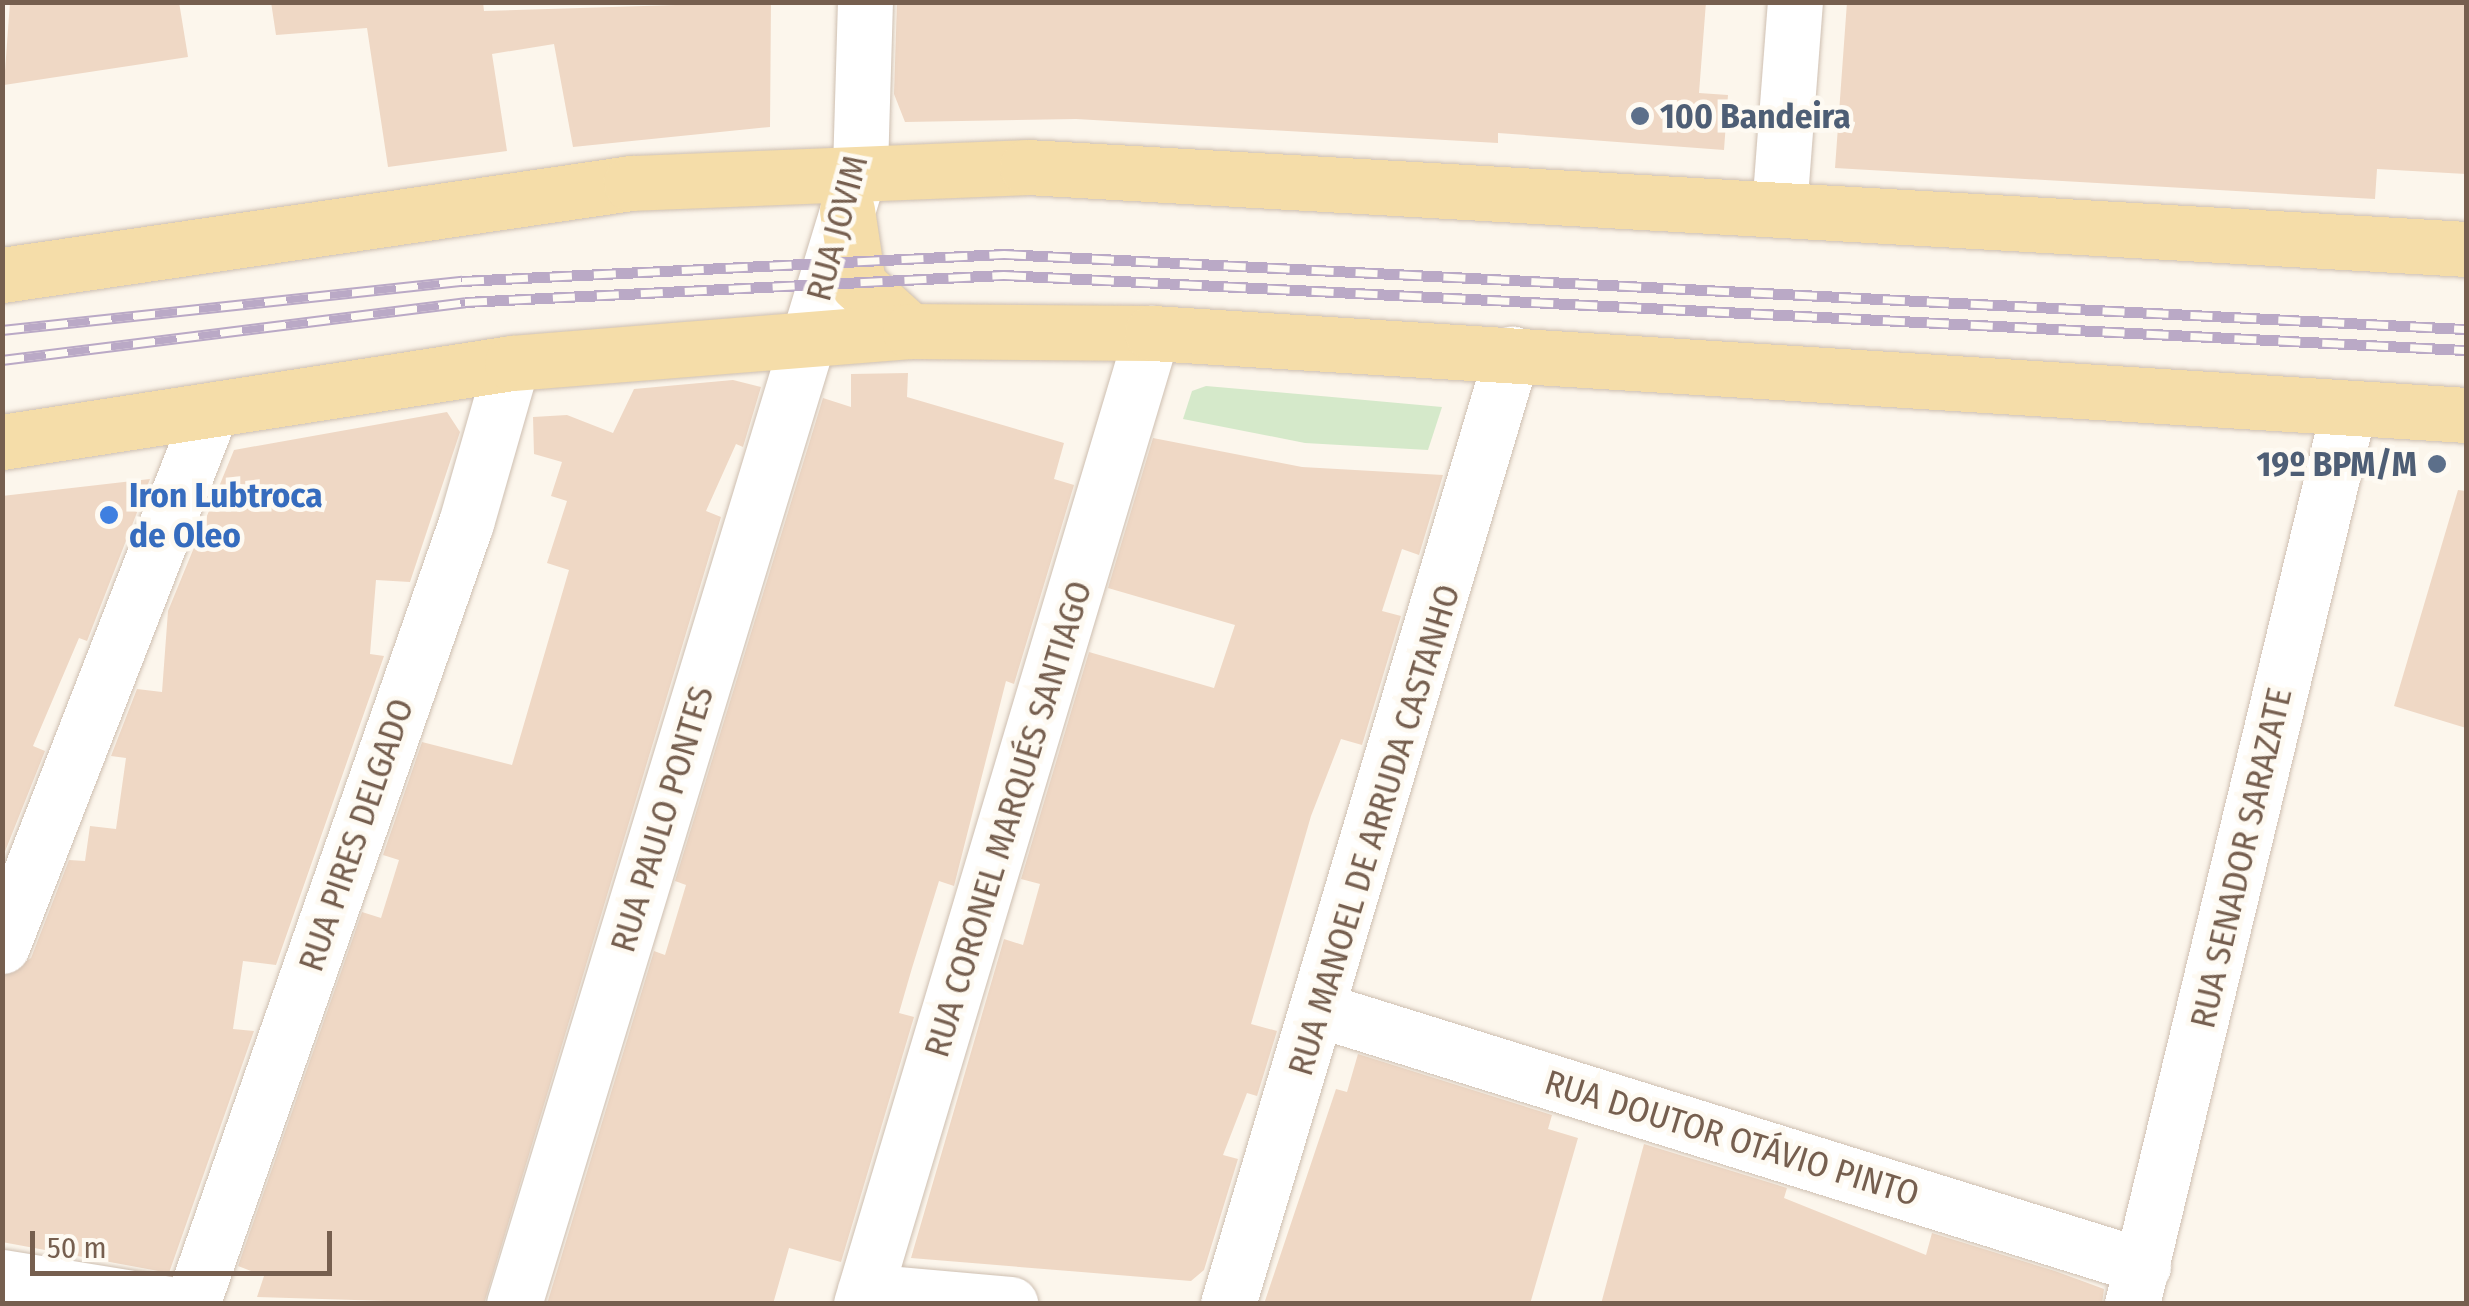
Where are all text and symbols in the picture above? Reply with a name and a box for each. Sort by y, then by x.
place label: 100 Bandeira [1660,95,1851,137]
marker: 100 Bandeira [1629,105,1651,127]
street label: RUA JOVIM [797,151,877,305]
place label: 19º BPM/M [2257,443,2417,485]
marker: 19º BPM/M [2426,453,2448,475]
place label: Iron Lubtroca de Oleo [129,474,323,556]
marker: Iron Lubtroca de Oleo [98,504,120,526]
street label: RUA CORONEL MARQUÉS SANTIAGO [915,576,1101,1062]
street label: RUA MANOEL DE ARRUDA CASTANHO [1279,580,1469,1080]
street label: RUA PAULO PONTES [602,681,722,957]
street label: RUA SENADOR SARAZATE [2181,684,2301,1032]
street label: RUA PIRES DELGADO [290,693,422,977]
street label: RUA DOUTOR OTÁVIO PINTO [1540,1061,1924,1215]
scale bar [35,1211,338,1273]
text: 50 m [47,1230,107,1266]

